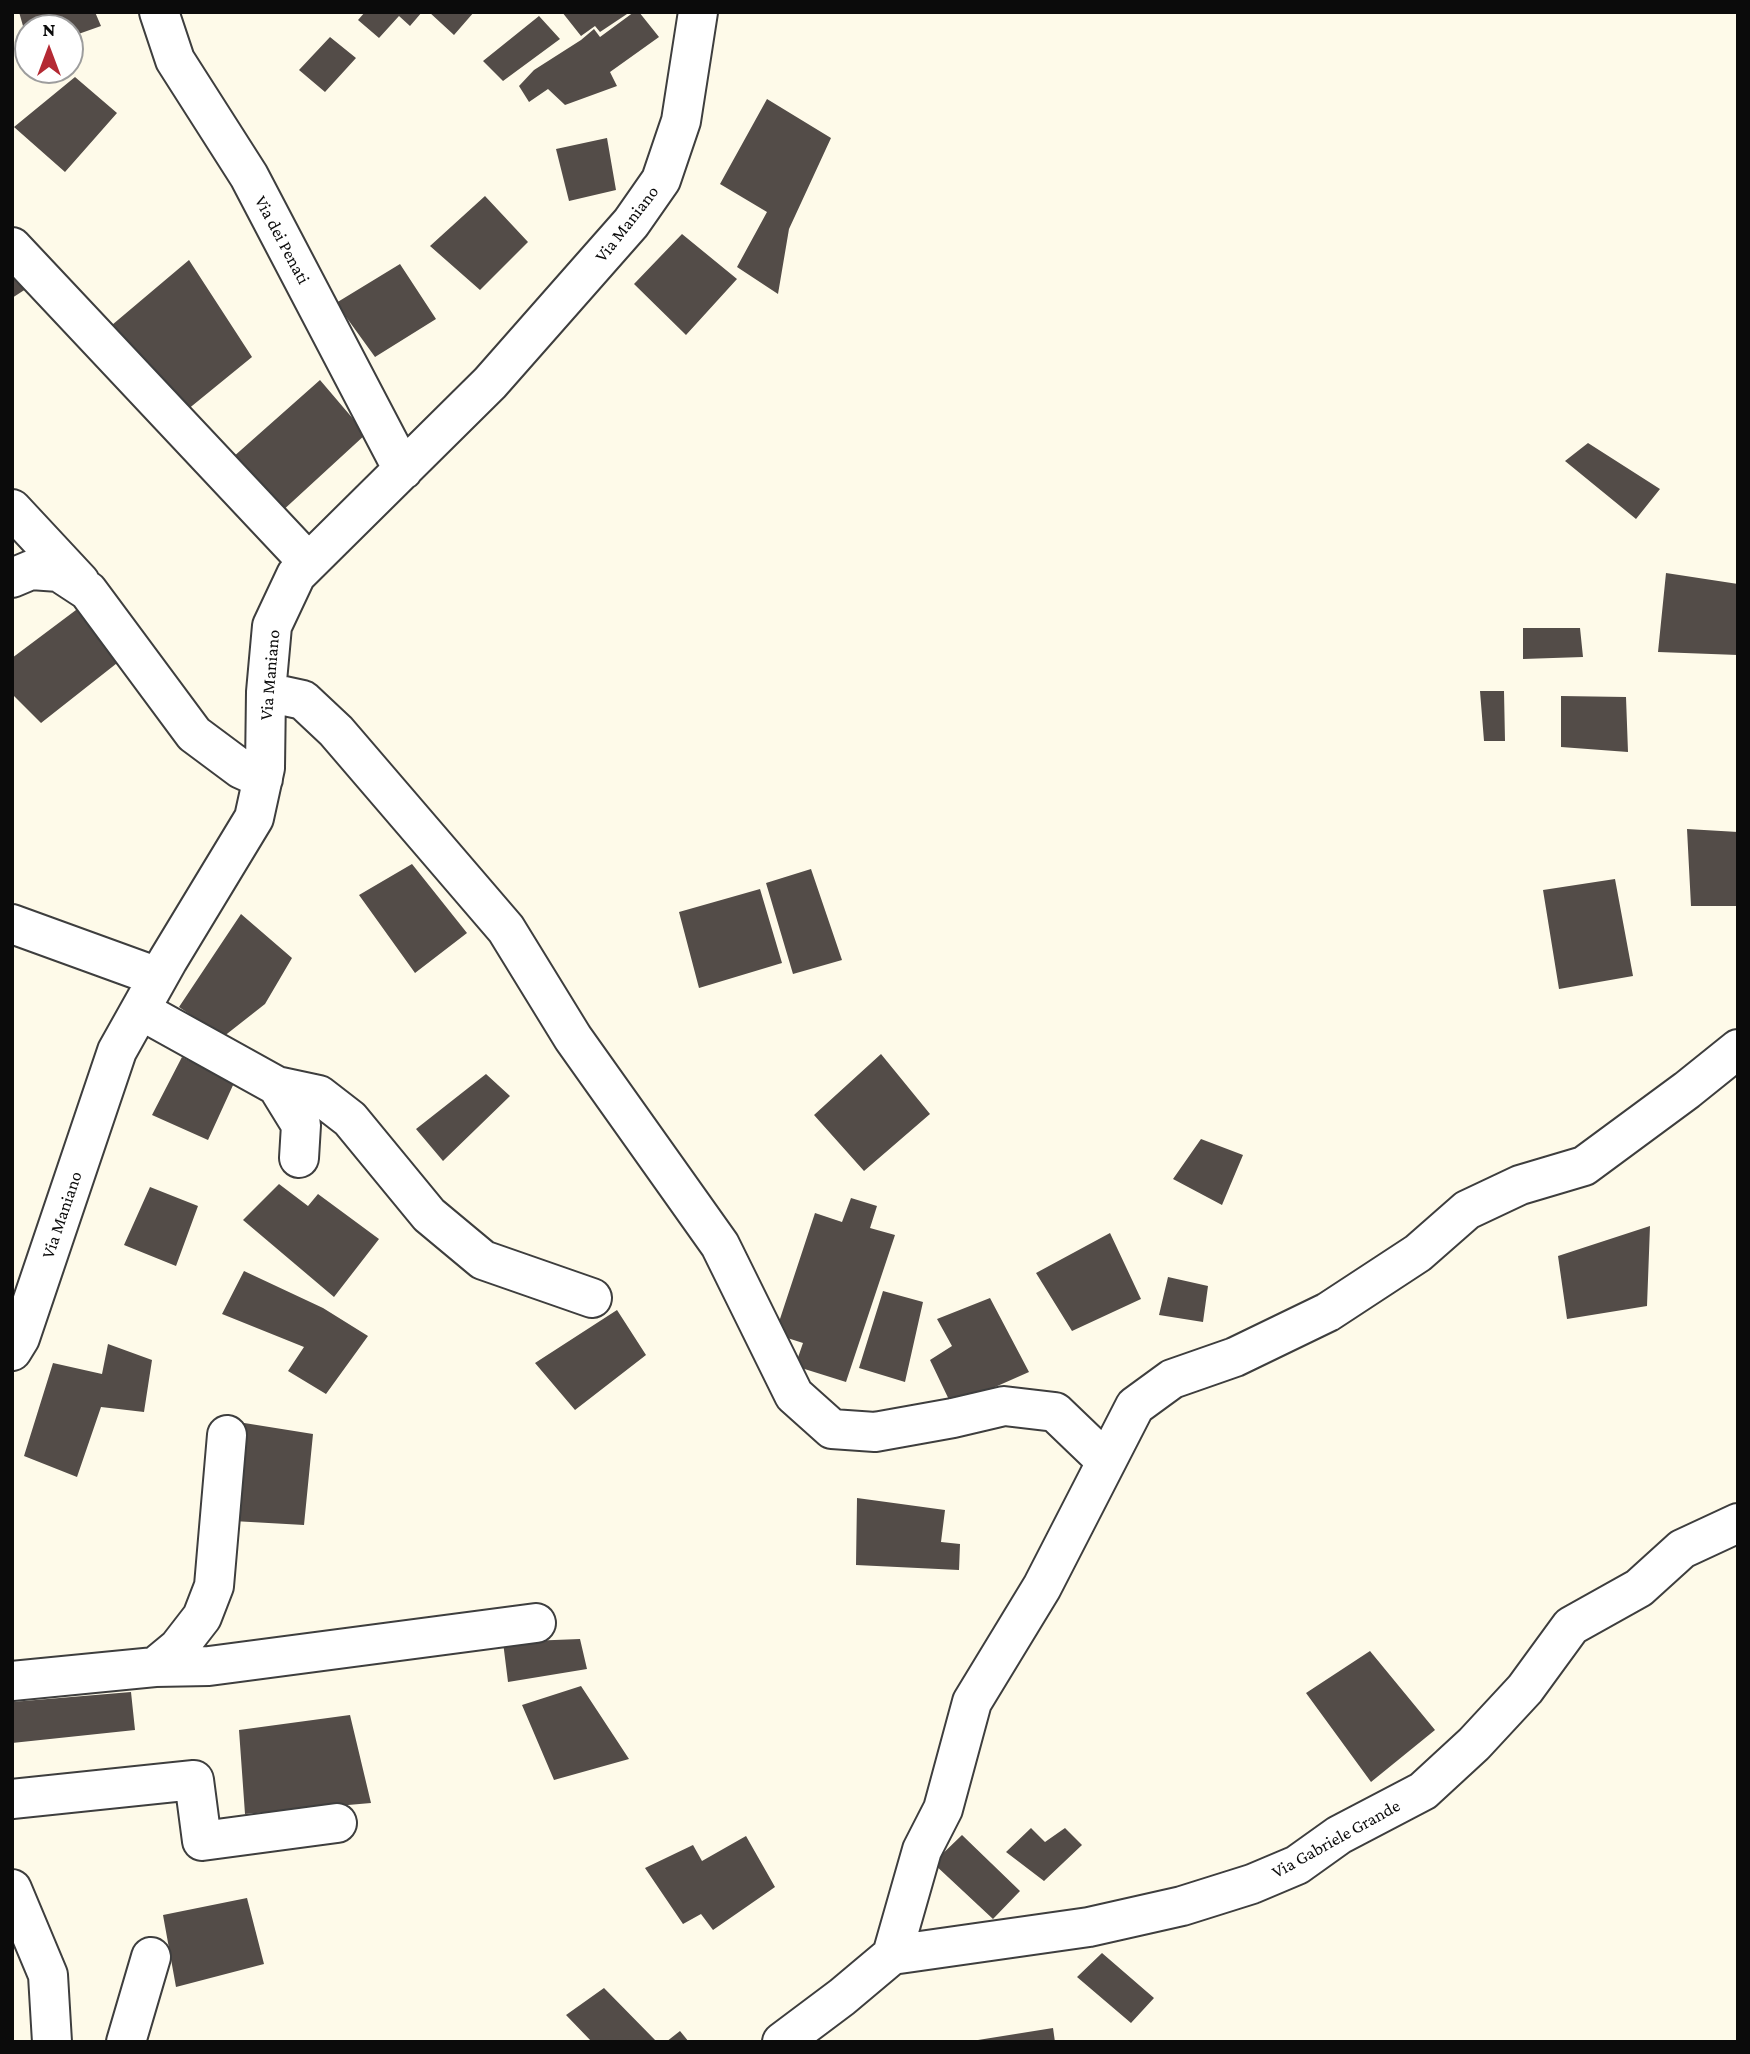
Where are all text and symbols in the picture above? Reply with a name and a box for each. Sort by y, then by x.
north arrow [14,14,84,84]
text: N [43,19,55,40]
street label: Via Maniano [590,182,664,266]
street label: Via dei Penati [250,192,314,288]
street label: Via Maniano [255,629,285,721]
street label: Via Maniano [37,1168,87,1262]
street label: Via Gabriele Grande [1268,1795,1404,1883]

